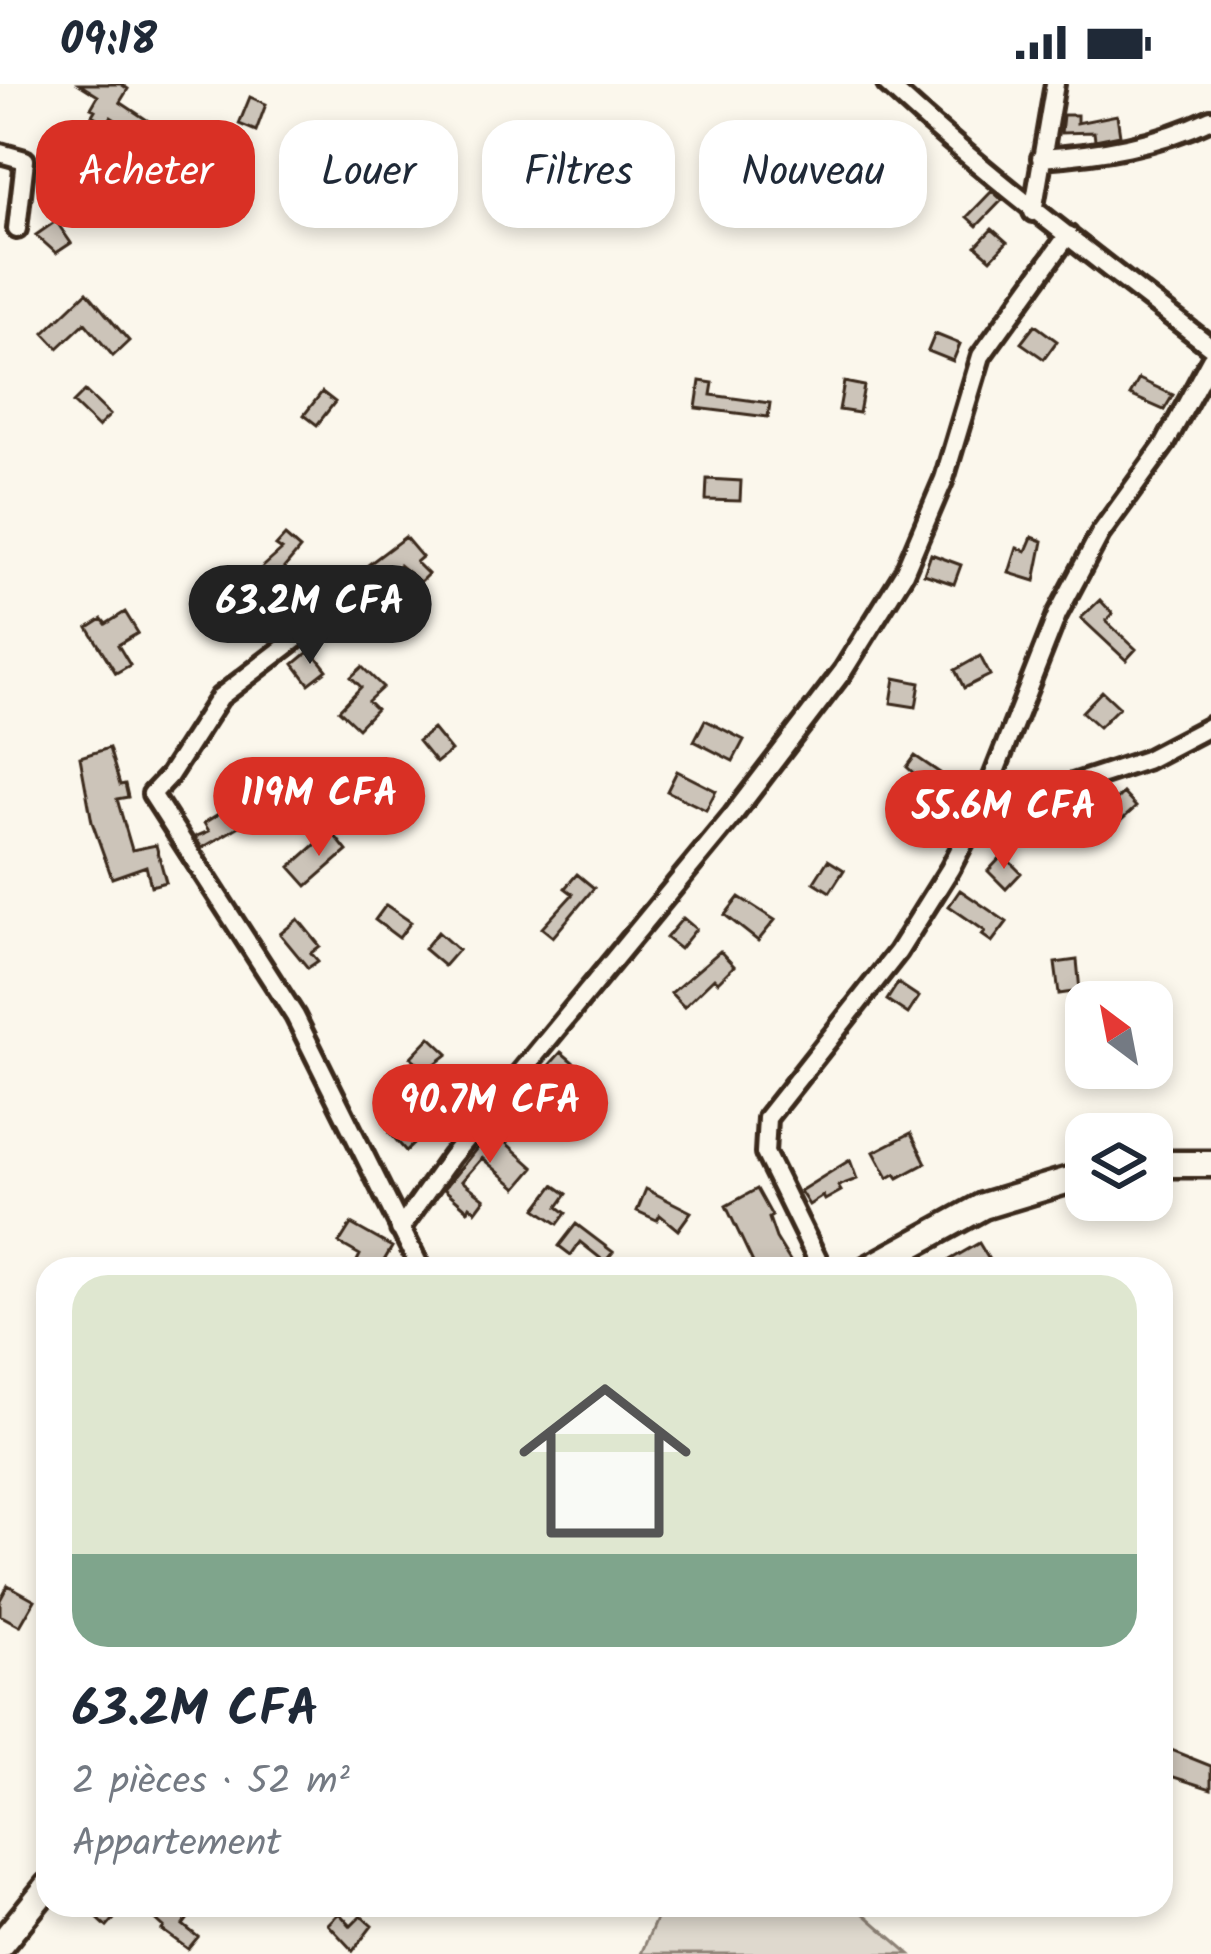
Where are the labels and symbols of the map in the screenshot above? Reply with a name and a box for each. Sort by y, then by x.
pin: 63.2M CFA [173,565,447,667]
pin: 119M CFA [195,757,443,859]
pin: 55.6M CFA [867,770,1141,872]
north arrow [1065,981,1173,1089]
pin: 90.7M CFA [353,1064,627,1166]

